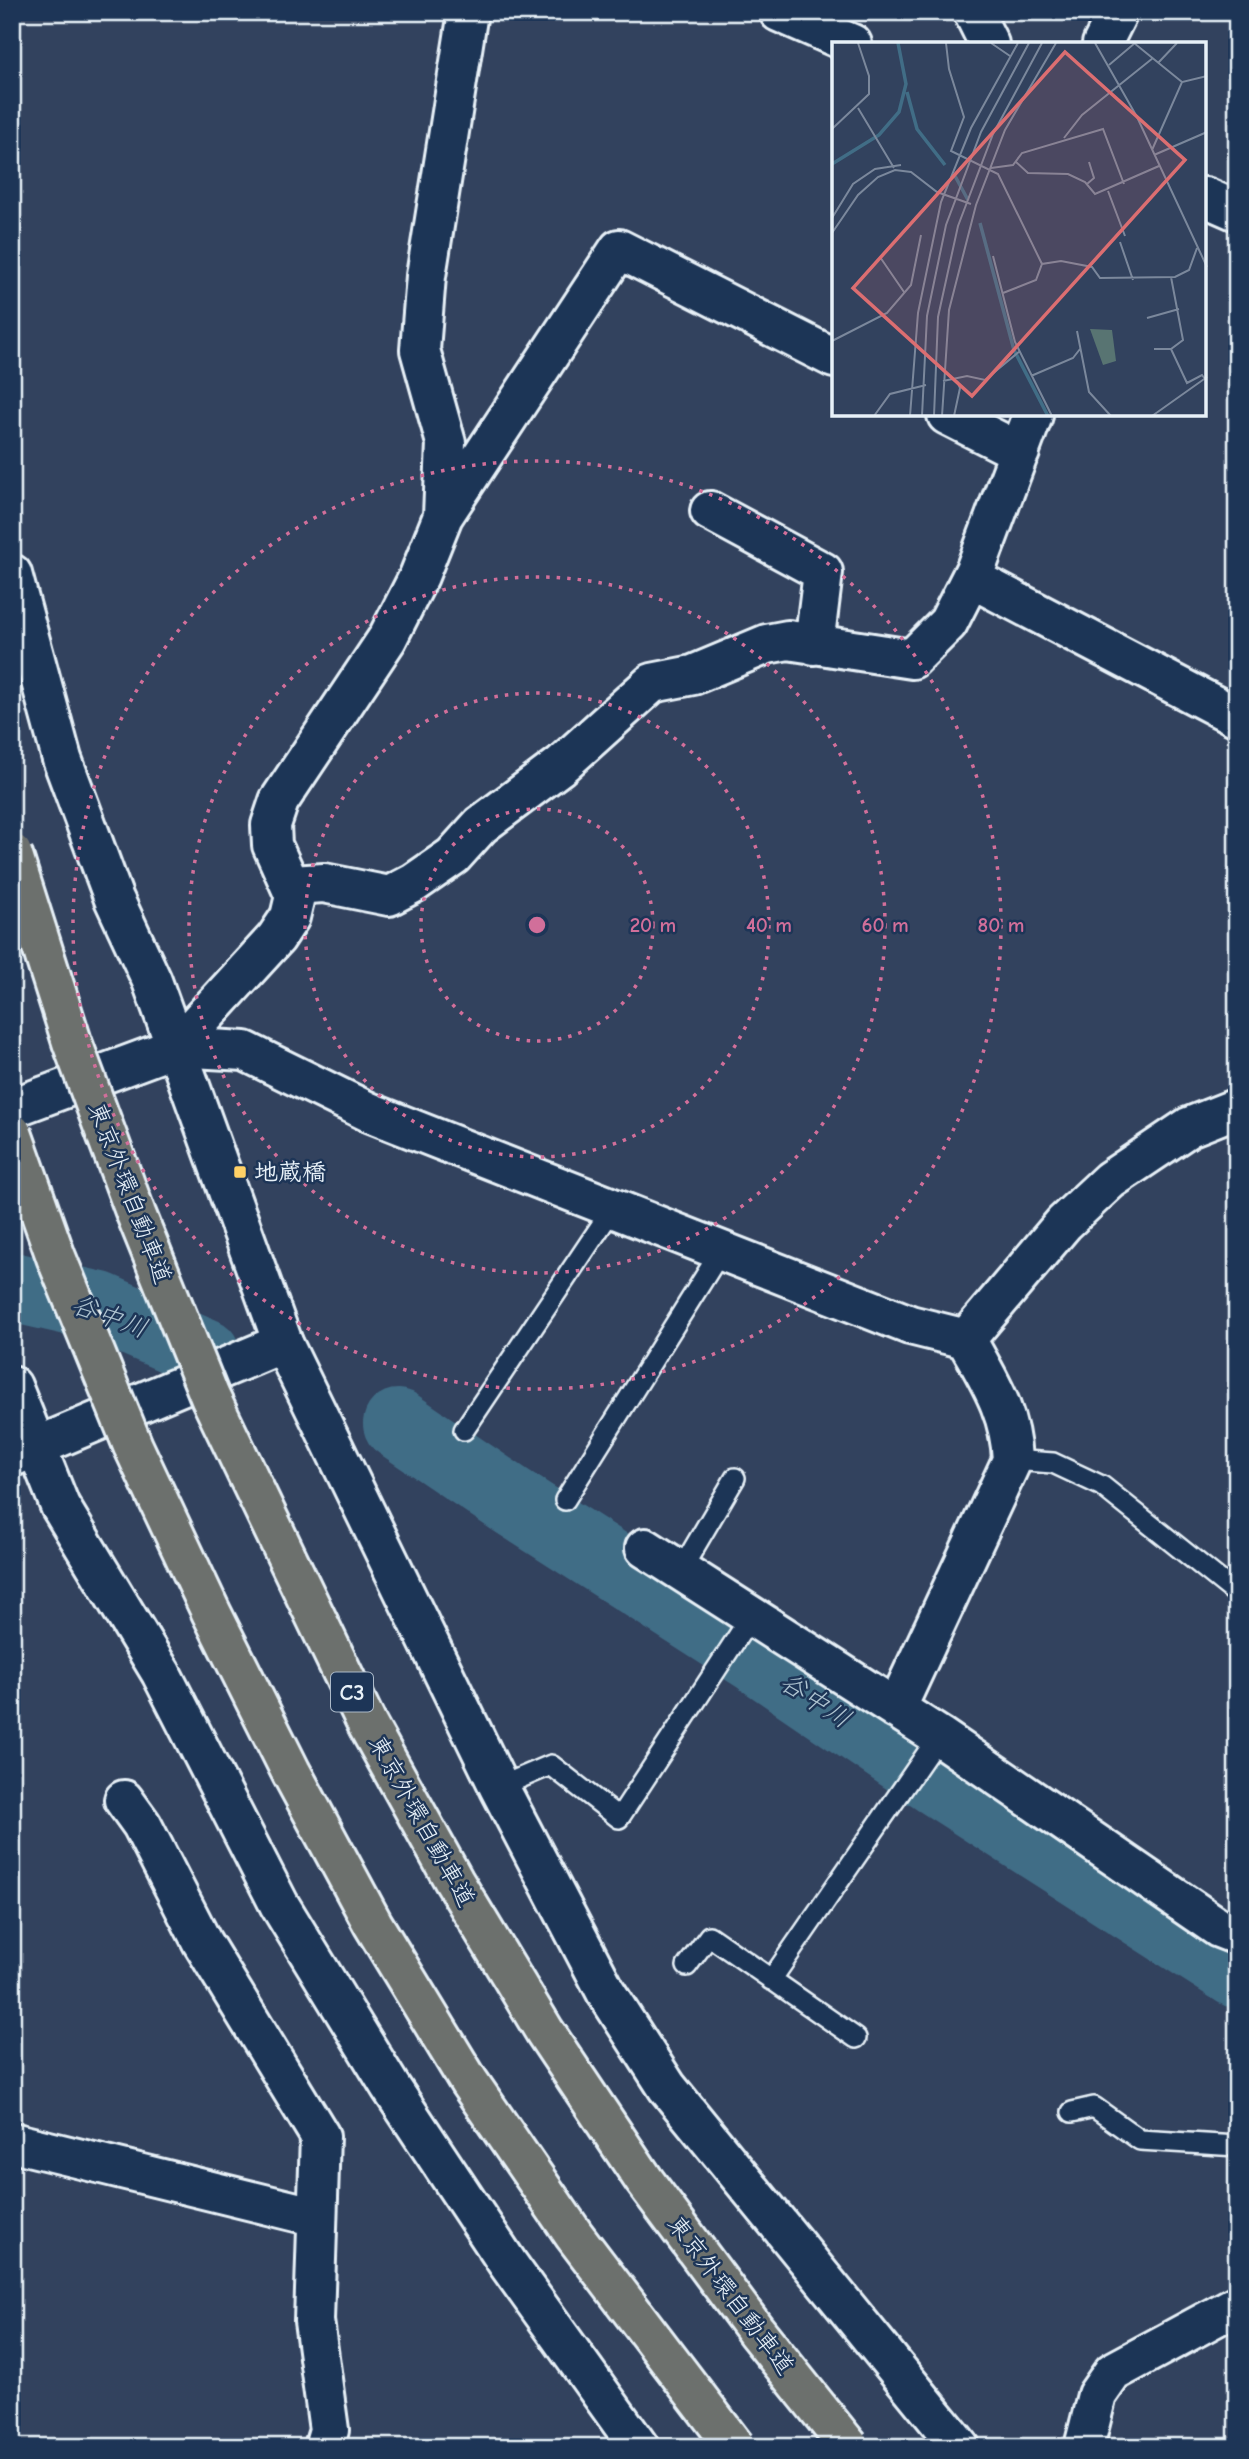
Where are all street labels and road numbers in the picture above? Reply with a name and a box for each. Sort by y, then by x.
street label: 東京外環自動車道 [83,1098,177,1288]
road number: C3 [331,1672,373,1712]
street label: 東京外環自動車道 [363,1730,481,1912]
street label: 東京外環自動車道 [662,2210,800,2380]

